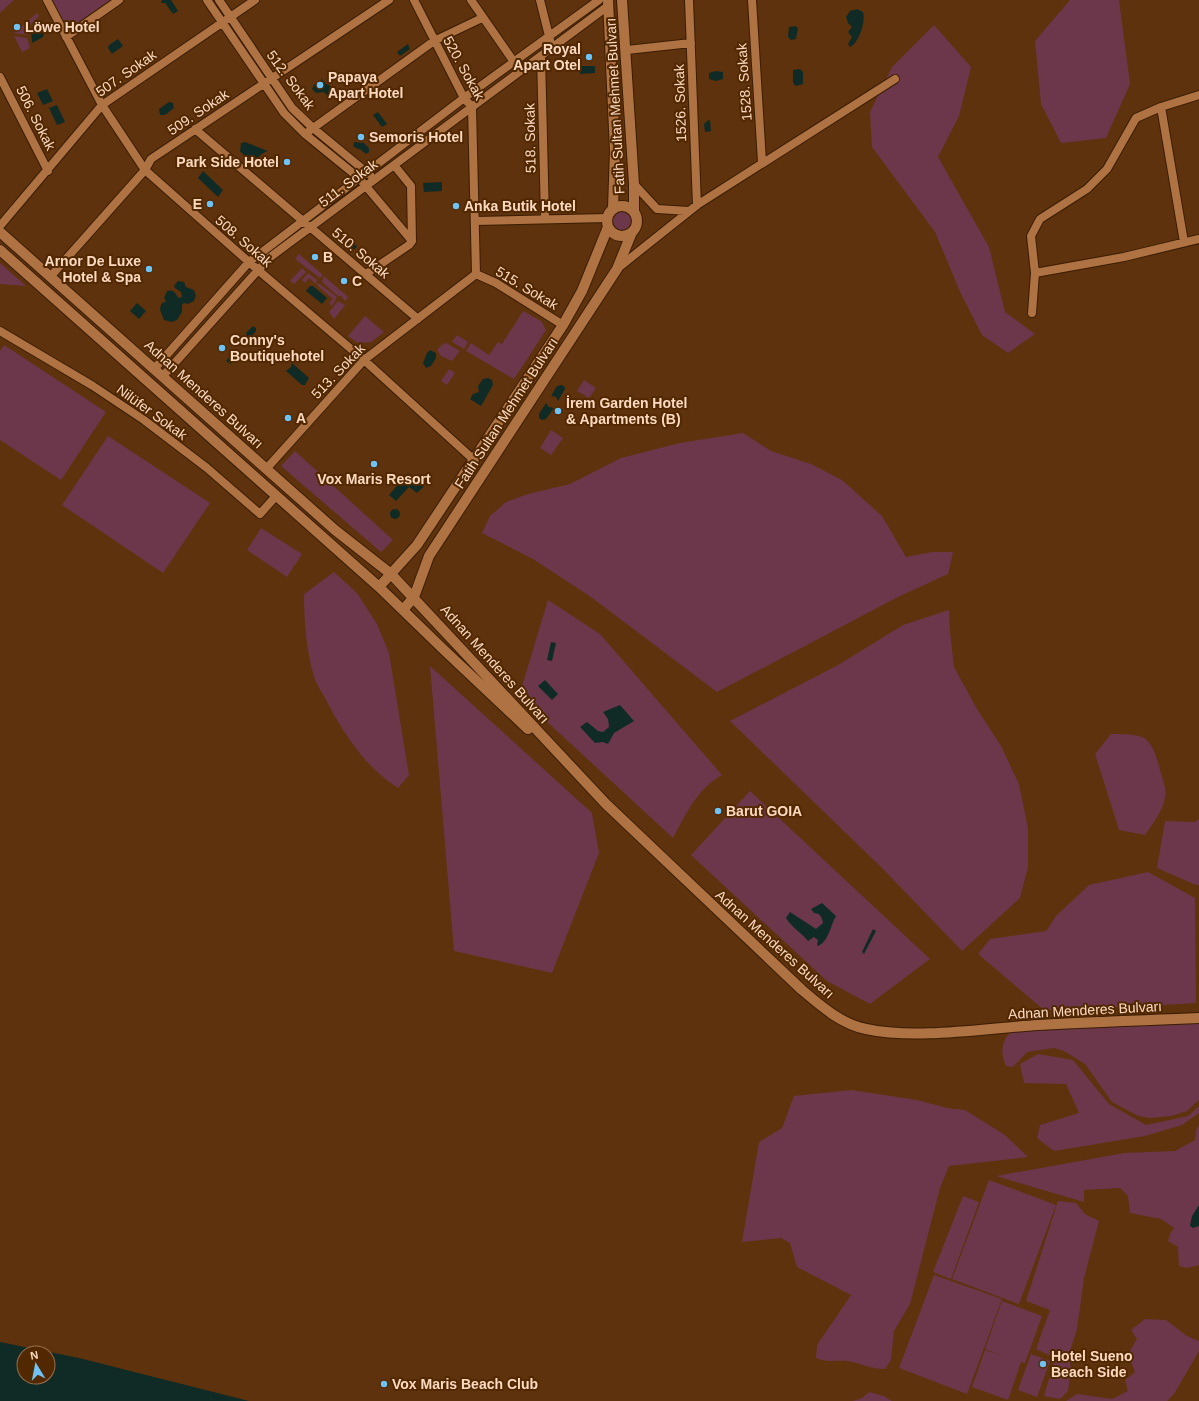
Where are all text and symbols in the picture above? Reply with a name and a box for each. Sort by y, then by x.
street label: Fatih Sultan Mehmet Bulvarı [602,17,628,195]
place label: Löwe Hotel [25,19,100,35]
marker: Löwe Hotel [12,22,22,32]
street label: 520. Sokak [440,33,488,103]
place label: Royal Apart Otel [513,41,581,73]
street label: 1528. Sokak [733,42,755,121]
street label: 507. Sokak [93,46,160,100]
street label: 512. Sokak [264,47,319,114]
marker: Royal Apart Otel [584,52,594,62]
street label: 1526. Sokak [671,63,689,142]
place label: Papaya Apart Hotel [328,69,403,101]
marker: Papaya Apart Hotel [315,80,325,90]
street label: 506. Sokak [13,83,59,154]
street label: 509. Sokak [164,85,232,138]
street label: 518. Sokak [521,102,539,173]
place label: Semoris Hotel [369,129,463,145]
marker: Semoris Hotel [356,132,366,142]
place label: Park Side Hotel [176,154,279,170]
street label: 511. Sokak [316,155,381,210]
marker: Park Side Hotel [282,157,292,167]
place label: E [193,196,202,212]
place label: Anka Butik Hotel [464,198,576,214]
marker: E [205,199,215,209]
marker: Anka Butik Hotel [451,201,461,211]
street label: 508. Sokak [212,212,276,271]
street label: 510. Sokak [329,224,394,282]
place label: B [323,249,333,265]
marker: B [310,252,320,262]
place label: Arnor De Luxe Hotel & Spa [45,253,141,285]
street label: 515. Sokak [493,263,562,313]
marker: Arnor De Luxe Hotel & Spa [144,264,154,274]
place label: C [352,273,362,289]
marker: C [339,276,349,286]
place label: Conny's Boutiquehotel [230,332,324,364]
street label: Fatih Sultan Mehmet Bulvarı [451,335,561,491]
street label: Adnan Menderes Bulvarı [141,337,267,451]
street label: 513. Sokak [308,340,369,402]
marker: Conny's Boutiquehotel [217,343,227,353]
street label: Nilüfer Sokak [114,381,191,444]
place label: İrem Garden Hotel & Apartments (B) [566,395,687,427]
marker: İrem Garden Hotel & Apartments (B) [553,406,563,416]
place label: A [296,410,306,426]
marker: A [283,413,293,423]
marker: Vox Maris Resort [369,459,379,469]
place label: Vox Maris Resort [317,471,431,487]
street label: Adnan Menderes Bulvarı [438,601,552,727]
place label: Barut GOIA [726,803,802,819]
marker: Barut GOIA [713,806,723,816]
street label: Adnan Menderes Bulvarı [712,887,838,1001]
street label: Adnan Menderes Bulvarı [1008,998,1162,1022]
north arrow [16,1345,56,1385]
place label: Hotel Sueno Beach Side [1051,1348,1133,1380]
text: N [29,1349,39,1362]
marker: Hotel Sueno Beach Side [1038,1359,1048,1369]
place label: Vox Maris Beach Club [392,1376,538,1392]
marker: Vox Maris Beach Club [379,1379,389,1389]

